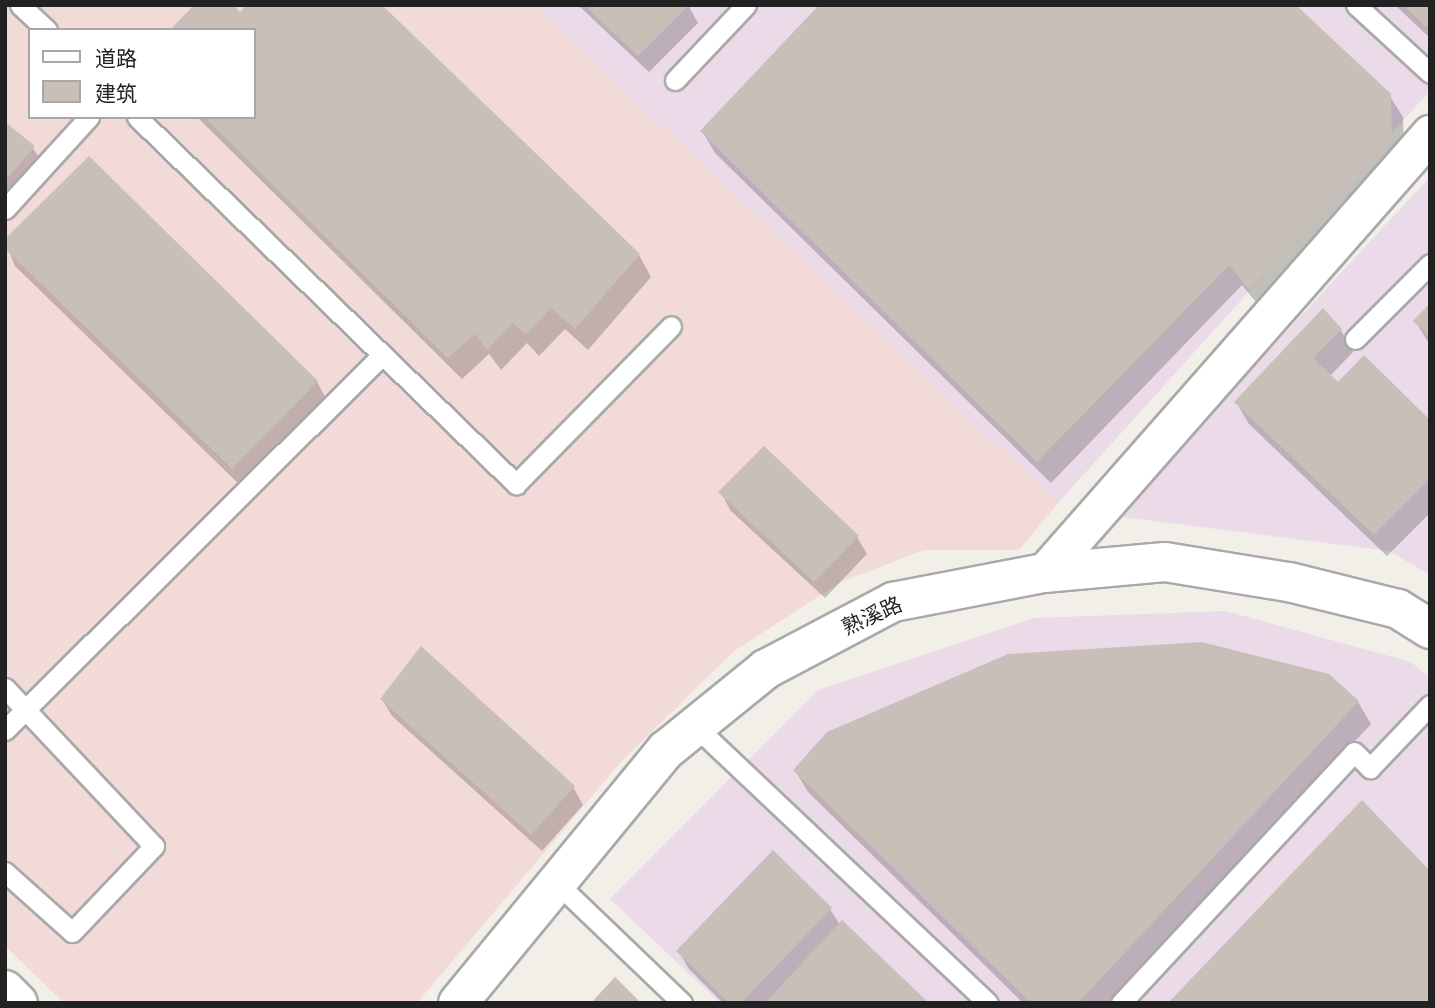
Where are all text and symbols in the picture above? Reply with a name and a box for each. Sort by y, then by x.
legend [28,28,256,119]
text: 道路 [95,46,137,72]
text: 建筑 [95,81,137,107]
street label: 熟溪路 [838,592,906,640]

